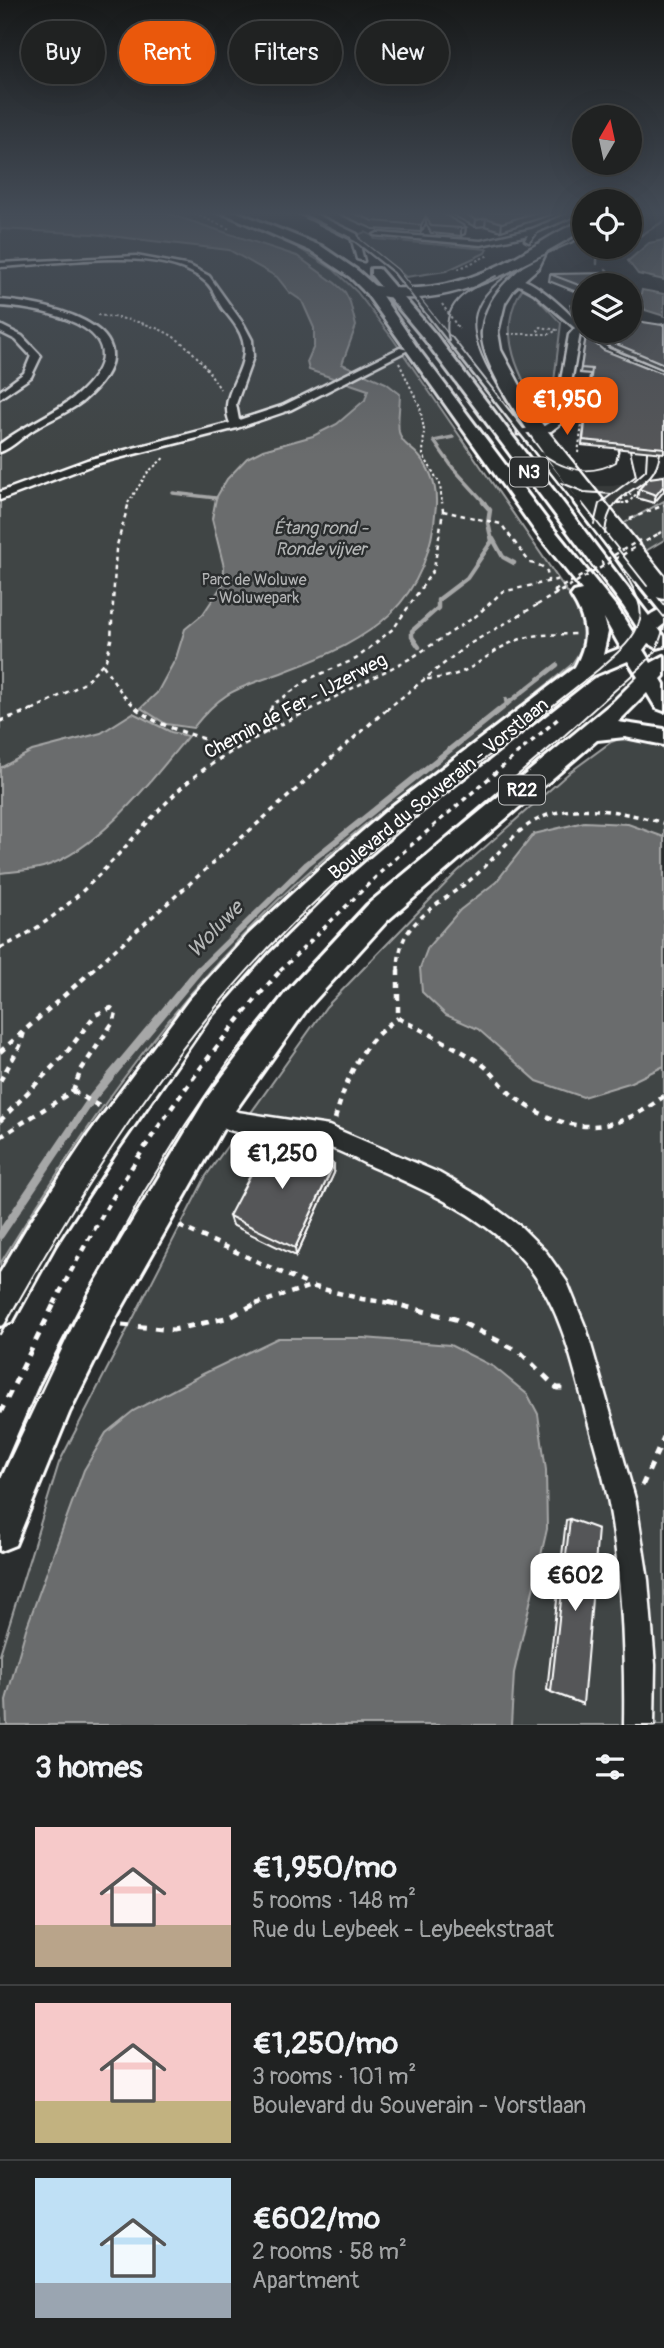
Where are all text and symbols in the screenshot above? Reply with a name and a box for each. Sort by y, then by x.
chip: Buy [21,21,105,84]
chip: Rent [119,21,215,84]
chip: Filters [229,21,342,84]
chip: New [356,21,449,84]
north arrow [572,105,642,175]
map controls [572,105,642,343]
button: locate [572,189,642,259]
button: layers [572,273,642,343]
pin: €1,950 [510,378,624,437]
text: €1,950 [532,385,602,414]
road number: N3 [510,458,548,486]
water label: Étang rond - Ronde vijver [274,517,370,561]
park label: Parc de Woluwe - Woluwepark [201,570,307,608]
street label: Chemin de Fer - IJzerweg [200,648,391,764]
street label: Boulevard du Souverain - Vorstlaan [324,693,553,885]
road number: R22 [499,776,545,804]
water label: Woluwe [182,893,251,964]
pin: €1,250 [225,1132,339,1191]
text: €1,250 [246,1139,318,1168]
pin: €602 [534,1554,616,1613]
text: €602 [546,1561,604,1590]
icon: filters [591,1748,629,1786]
text: 3 homes [35,1749,142,1786]
text: €1,950/mo [252,1849,397,1886]
icon: home [91,1855,175,1939]
text: 5 rooms · 148 m² [252,1886,416,1915]
text: Rue du Leybeek - Leybeekstraat [252,1915,554,1944]
text: €1,250/mo [252,2025,398,2062]
icon: home [91,2031,175,2115]
text: 3 rooms · 101 m² [252,2062,416,2091]
text: Boulevard du Souverain - Vorstlaan [252,2091,586,2120]
text: €602/mo [252,2200,380,2237]
icon: home [91,2206,175,2290]
text: 2 rooms · 58 m² [252,2237,407,2266]
text: Apartment [252,2266,359,2295]

